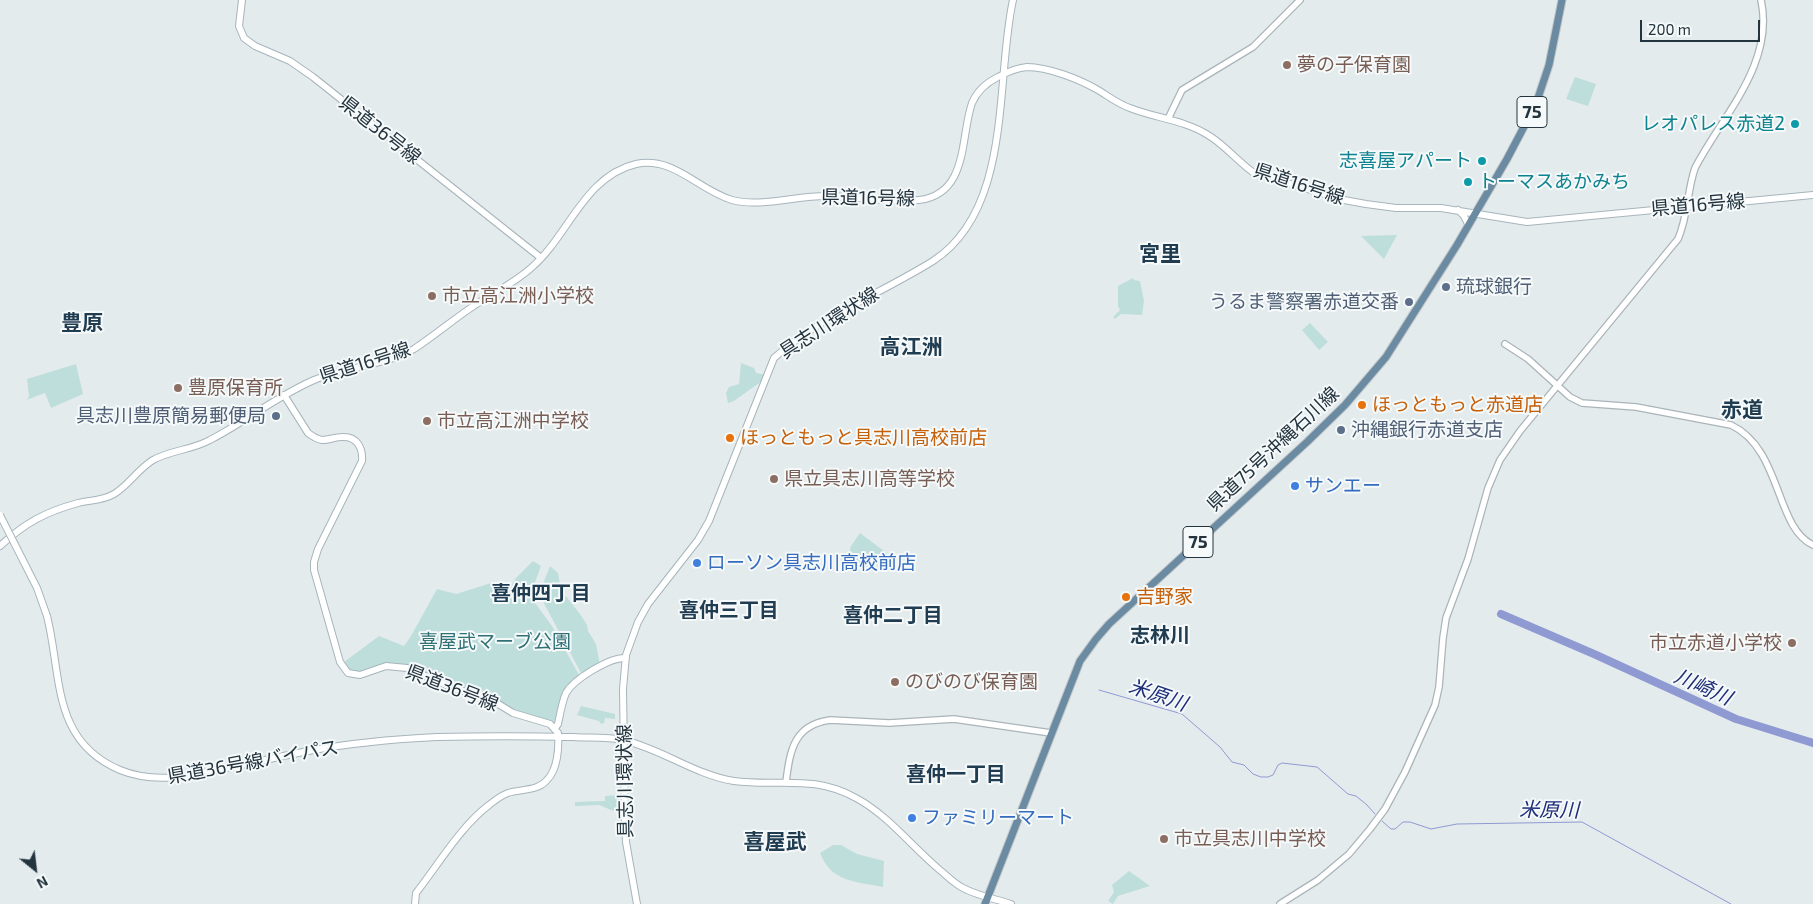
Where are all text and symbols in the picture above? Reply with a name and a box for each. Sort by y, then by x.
scale bar [1643,10,1763,42]
text: 200 m [1648,20,1691,38]
place label: 夢の子保育園 [1297,54,1411,76]
marker: 夢の子保育園 [1281,59,1293,71]
street label: 県道36号線 [335,91,425,169]
road number: 75 [1517,96,1547,128]
place label: レオパレス赤道2 [1641,113,1785,135]
marker: レオパレス赤道2 [1789,118,1801,130]
place label: 志喜屋アパート [1339,150,1472,172]
marker: 志喜屋アパート [1476,155,1488,167]
street label: 県道16号線 [1251,159,1347,209]
place label: トーマスあかみち [1478,171,1630,193]
marker: トーマスあかみち [1462,176,1474,188]
street label: 県道16号線 [821,186,915,210]
street label: 県道16号線 [1650,190,1746,220]
district label: 宮里 [1139,241,1181,267]
place label: 琉球銀行 [1456,276,1532,298]
marker: 琉球銀行 [1440,281,1452,293]
street label: 具志川環状線 [775,282,883,364]
place label: 市立高江洲小学校 [442,285,594,307]
marker: 市立高江洲小学校 [426,290,438,302]
place label: うるま警察署赤道交番 [1209,291,1399,313]
marker: うるま警察署赤道交番 [1403,296,1415,308]
district label: 豊原 [61,310,103,336]
district label: 高江洲 [880,334,942,360]
street label: 県道16号線 [317,338,413,388]
place label: 豊原保育所 [188,377,283,399]
marker: 豊原保育所 [172,382,184,394]
street label: 県道75号沖縄石川線 [1202,382,1344,516]
place label: ほっともっと赤道店 [1372,394,1543,416]
district label: 赤道 [1721,397,1763,423]
marker: ほっともっと赤道店 [1356,399,1368,411]
place label: 具志川豊原簡易郵便局 [76,405,266,427]
marker: 具志川豊原簡易郵便局 [270,410,282,422]
place label: 市立高江洲中学校 [437,410,589,432]
marker: 市立高江洲中学校 [421,415,433,427]
place label: 沖縄銀行赤道支店 [1351,419,1503,441]
marker: 沖縄銀行赤道支店 [1335,424,1347,436]
place label: ほっともっと具志川高校前店 [740,427,987,449]
marker: ほっともっと具志川高校前店 [724,432,736,444]
place label: 県立具志川高等学校 [784,468,955,490]
marker: 県立具志川高等学校 [768,473,780,485]
place label: サンエー [1305,475,1381,497]
marker: サンエー [1289,480,1301,492]
road number: 75 [1183,526,1213,558]
place label: ローソン具志川高校前店 [707,552,916,574]
marker: ローソン具志川高校前店 [691,557,703,569]
district label: 喜仲四丁目 [491,581,591,605]
place label: 吉野家 [1136,586,1193,608]
marker: 吉野家 [1120,591,1132,603]
district label: 喜仲三丁目 [679,598,779,622]
district label: 喜仲二丁目 [843,603,943,627]
district label: 志林川 [1130,623,1190,647]
park label: 喜屋武マーブ公園 [419,631,571,653]
place label: 市立赤道小学校 [1649,632,1782,654]
marker: 市立赤道小学校 [1786,637,1798,649]
street label: 県道36号線 [402,660,502,716]
water label: 川崎川 [1671,664,1735,710]
place label: のびのび保育園 [905,671,1038,693]
water label: 米原川 [1126,674,1190,716]
marker: のびのび保育園 [889,676,901,688]
street label: 具志川環状線 [613,724,637,838]
street label: 県道36号線バイパス [166,736,340,788]
district label: 喜仲一丁目 [906,762,1006,786]
water label: 米原川 [1519,797,1579,823]
place label: ファミリーマート [922,807,1074,829]
marker: ファミリーマート [906,812,918,824]
place label: 市立具志川中学校 [1174,828,1326,850]
district label: 喜屋武 [744,829,806,855]
marker: 市立具志川中学校 [1158,833,1170,845]
north arrow [10,844,60,894]
text: N [34,873,51,892]

